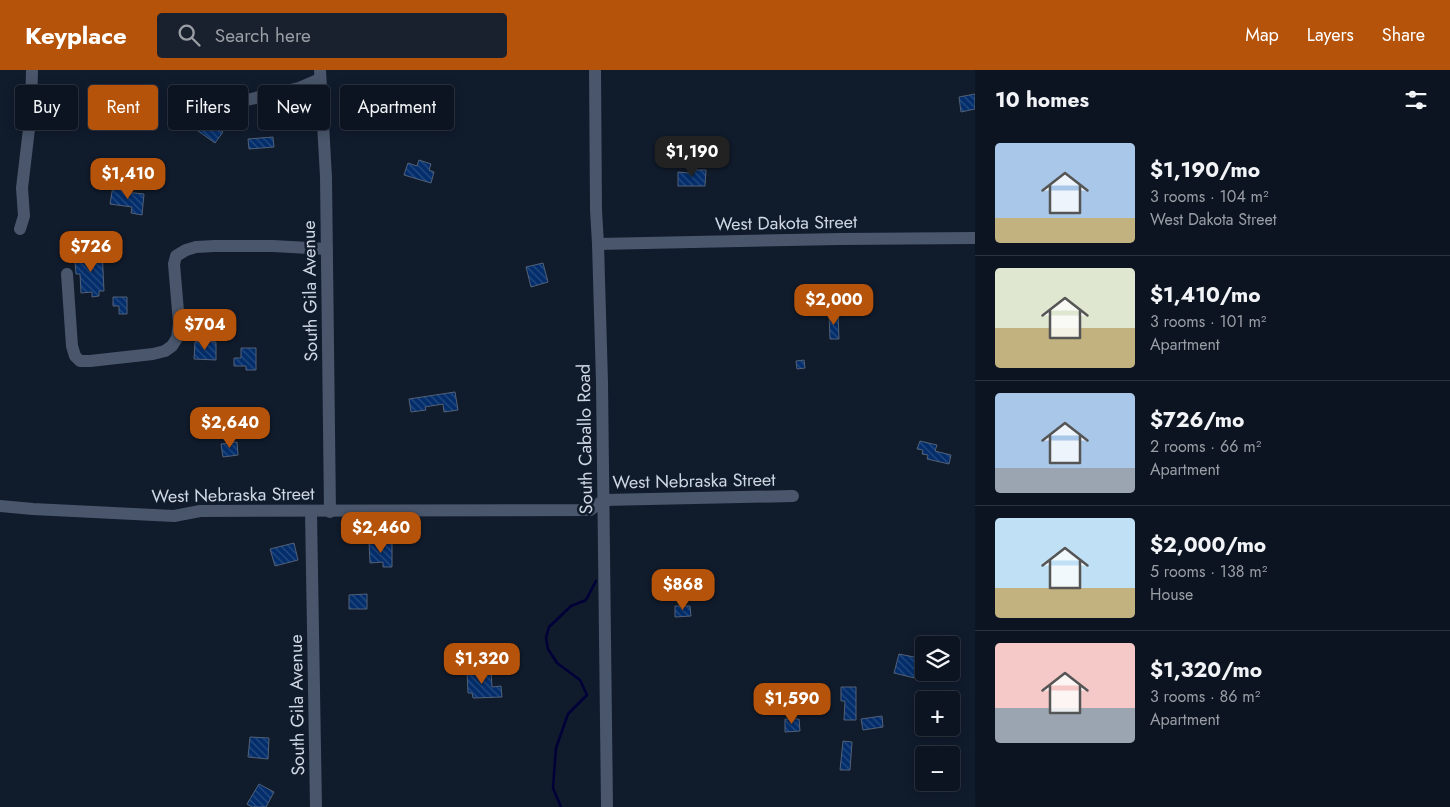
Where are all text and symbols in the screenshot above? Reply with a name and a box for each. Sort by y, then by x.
search box [157,13,507,58]
text: Keyplace [25,18,127,53]
icon: search [175,21,203,49]
text: Search here [215,22,311,49]
text: Map [1245,22,1279,48]
text: Layers [1307,22,1354,48]
text: Share [1382,22,1425,48]
chip: Buy [15,85,78,130]
chip: Rent [88,85,158,130]
chip: Filters [168,85,248,130]
chip: New [258,85,330,130]
chip: Apartment [340,85,454,130]
text: 10 homes [995,85,1089,115]
icon: filters [1402,86,1430,114]
pin: $1,190 [651,136,733,178]
text: $1,190 [666,140,718,163]
text: $1,190/mo [1150,155,1260,185]
pin: $1,410 [87,158,169,200]
text: $1,410 [101,162,155,185]
icon: home [1035,163,1095,223]
text: 3 rooms · 104 m² [1150,185,1269,208]
text: West Dakota Street [1150,208,1277,231]
street label: West Dakota Street [715,209,858,237]
street label: South Gila Avenue [296,220,324,362]
pin: $726 [61,230,121,273]
text: $726 [71,235,111,258]
text: $1,410/mo [1150,280,1261,310]
pin: $2,000 [793,284,875,326]
text: $2,000 [805,288,863,311]
icon: home [1035,288,1095,348]
pin: $704 [175,308,235,351]
text: 3 rooms · 101 m² [1150,310,1266,333]
text: $704 [184,313,226,336]
text: Apartment [1150,333,1220,356]
street label: South Caballo Road [571,364,599,514]
text: $726/mo [1150,405,1244,435]
pin: $2,640 [189,406,271,449]
text: $2,640 [201,411,259,434]
icon: home [1035,413,1095,473]
text: 2 rooms · 66 m² [1150,435,1261,458]
text: Apartment [1150,458,1220,481]
street label: West Nebraska Street [612,467,776,495]
street label: West Nebraska Street [151,481,315,509]
pin: $2,460 [340,512,422,554]
text: $2,460 [352,516,410,539]
text: $2,000/mo [1150,530,1266,560]
icon: home [1035,538,1095,598]
text: 5 rooms · 138 m² [1150,560,1267,583]
pin: $868 [653,568,713,611]
text: $868 [663,573,703,596]
text: House [1150,583,1193,606]
street label: South Gila Avenue [283,634,311,776]
map controls [915,636,960,791]
button: layers [915,636,960,681]
pin: $1,320 [441,642,523,685]
text: $1,320 [455,647,509,670]
text: $1,320/mo [1150,655,1262,685]
icon: home [1035,663,1095,723]
pin: $1,590 [751,682,833,725]
text: 3 rooms · 86 m² [1150,685,1260,708]
text: $1,590 [765,687,819,710]
button: + [915,691,960,736]
text: Apartment [1150,708,1220,731]
button: − [915,746,960,791]

